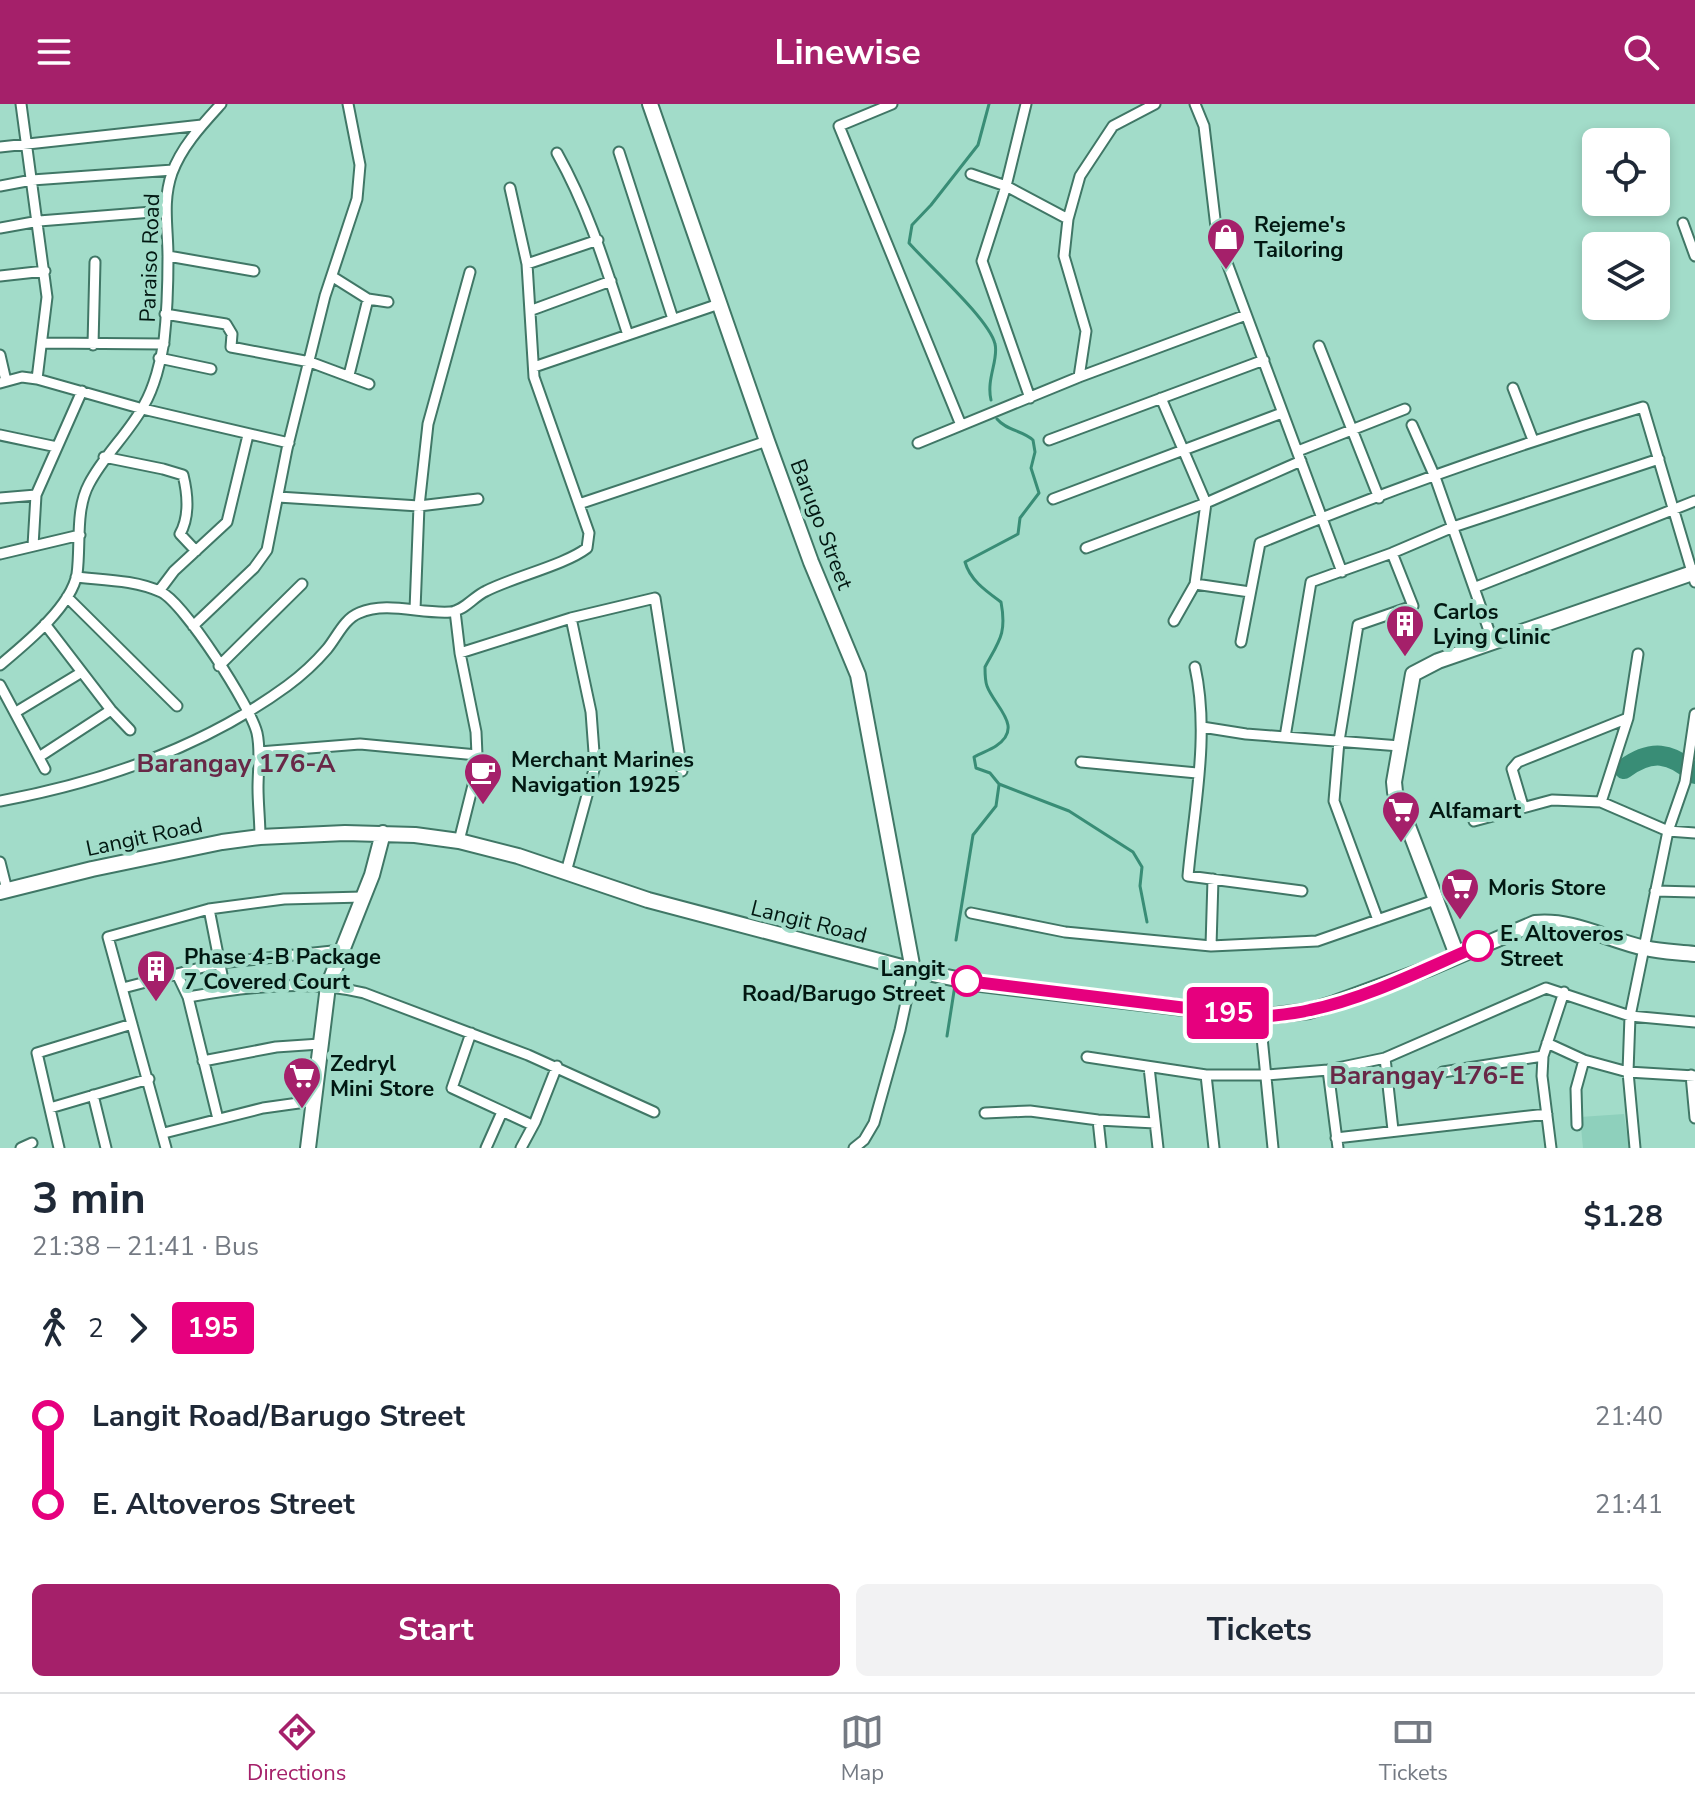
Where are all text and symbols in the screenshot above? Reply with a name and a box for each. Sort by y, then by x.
text: Linewise [774,28,921,77]
icon: menu [32,30,76,74]
icon: search [1619,30,1663,74]
map controls [1582,128,1670,320]
button: locate [1582,128,1670,216]
street label: Paraiso Road [133,193,167,323]
place label: Rejeme's Tailoring [1254,210,1346,265]
shop icon: Rejeme's Tailoring [1205,216,1247,271]
button: layers [1582,232,1670,320]
street label: Barugo Street [782,455,860,594]
place label: Carlos Lying Clinic [1433,597,1551,652]
building icon: Carlos Lying Clinic [1384,603,1426,658]
place label: Merchant Marines Navigation 1925 [511,745,694,800]
district label: Barangay 176-A [136,746,336,781]
cafe icon: Merchant Marines Navigation 1925 [462,751,504,806]
supermarket icon: Alfamart [1380,789,1422,844]
place label: Alfamart [1429,796,1522,826]
street label: Langit Road [83,810,205,864]
supermarket icon: Moris Store [1439,866,1481,921]
place label: Moris Store [1488,873,1606,903]
street label: Langit Road [748,893,870,951]
place label: E. Altoveros Street [1500,919,1624,974]
marker: E. Altoveros Street [1463,931,1493,961]
place label: Phase 4-B Package 7 Covered Court [184,942,381,997]
building icon: Phase 4-B Package 7 Covered Court [135,948,177,1003]
place label: Langit Road/Barugo Street [742,954,946,1009]
marker: Langit Road/Barugo Street [952,966,982,996]
line badge: 195 [1182,987,1274,1039]
text: 195 [1203,994,1253,1032]
place label: Zedryl Mini Store [330,1049,434,1104]
supermarket icon: Zedryl Mini Store [281,1055,323,1110]
district label: Barangay 176-E [1329,1058,1525,1093]
text: 3 min [32,1169,146,1229]
text: $1.28 [1584,1196,1663,1237]
text: 21:38 – 21:41 · Bus [32,1229,259,1264]
icon: walk [32,1306,76,1350]
icon: forward [116,1306,160,1350]
text: 195 [188,1309,238,1347]
text: 2 [88,1311,104,1346]
text: Langit Road/Barugo Street [92,1396,465,1437]
text: 21:40 [1595,1399,1663,1434]
text: E. Altoveros Street [92,1484,355,1525]
text: 21:41 [1595,1487,1663,1522]
button: Start [32,1584,840,1676]
button: Tickets [856,1584,1663,1676]
tab: Directions [247,1710,346,1788]
tab: Map [840,1710,884,1788]
tab: Tickets [1379,1710,1448,1788]

